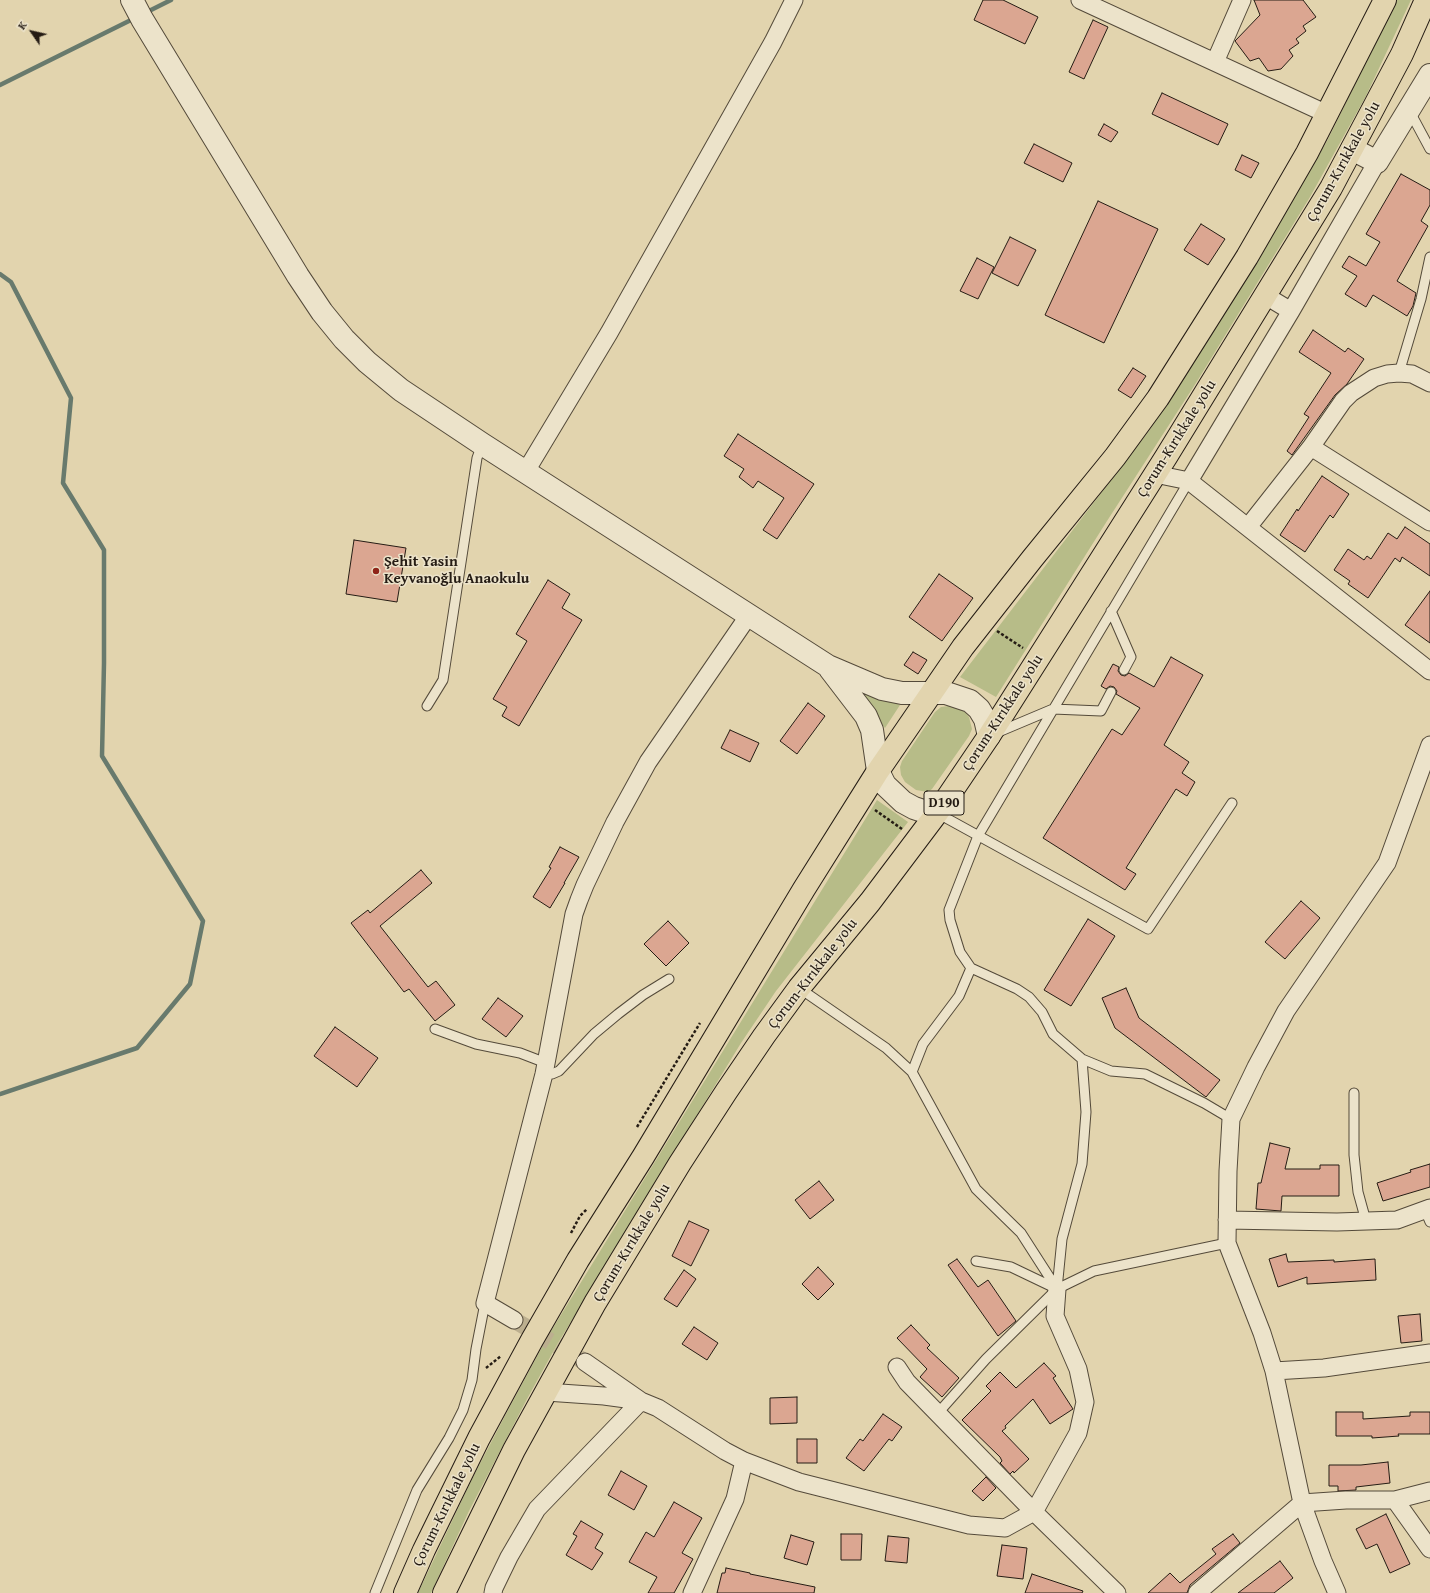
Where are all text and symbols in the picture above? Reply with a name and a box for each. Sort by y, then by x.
north arrow [12,12,52,52]
text: K [13,18,31,33]
street label: Çorum-Kırıkkale yolu [1303,99,1385,225]
street label: Çorum-Kırıkkale yolu [1134,377,1220,501]
place label: Şehit Yasin Keyvanoğlu Anaokulu [384,553,529,588]
marker: Şehit Yasin Keyvanoğlu Anaokulu [371,566,381,576]
street label: Çorum-Kırıkkale yolu [959,651,1047,775]
road number: D190 [924,791,964,815]
street label: Çorum-Kırıkkale yolu [764,915,862,1033]
street label: Çorum-Kırıkkale yolu [590,1180,674,1306]
street label: Çorum-Kırıkkale yolu [409,1440,485,1570]

